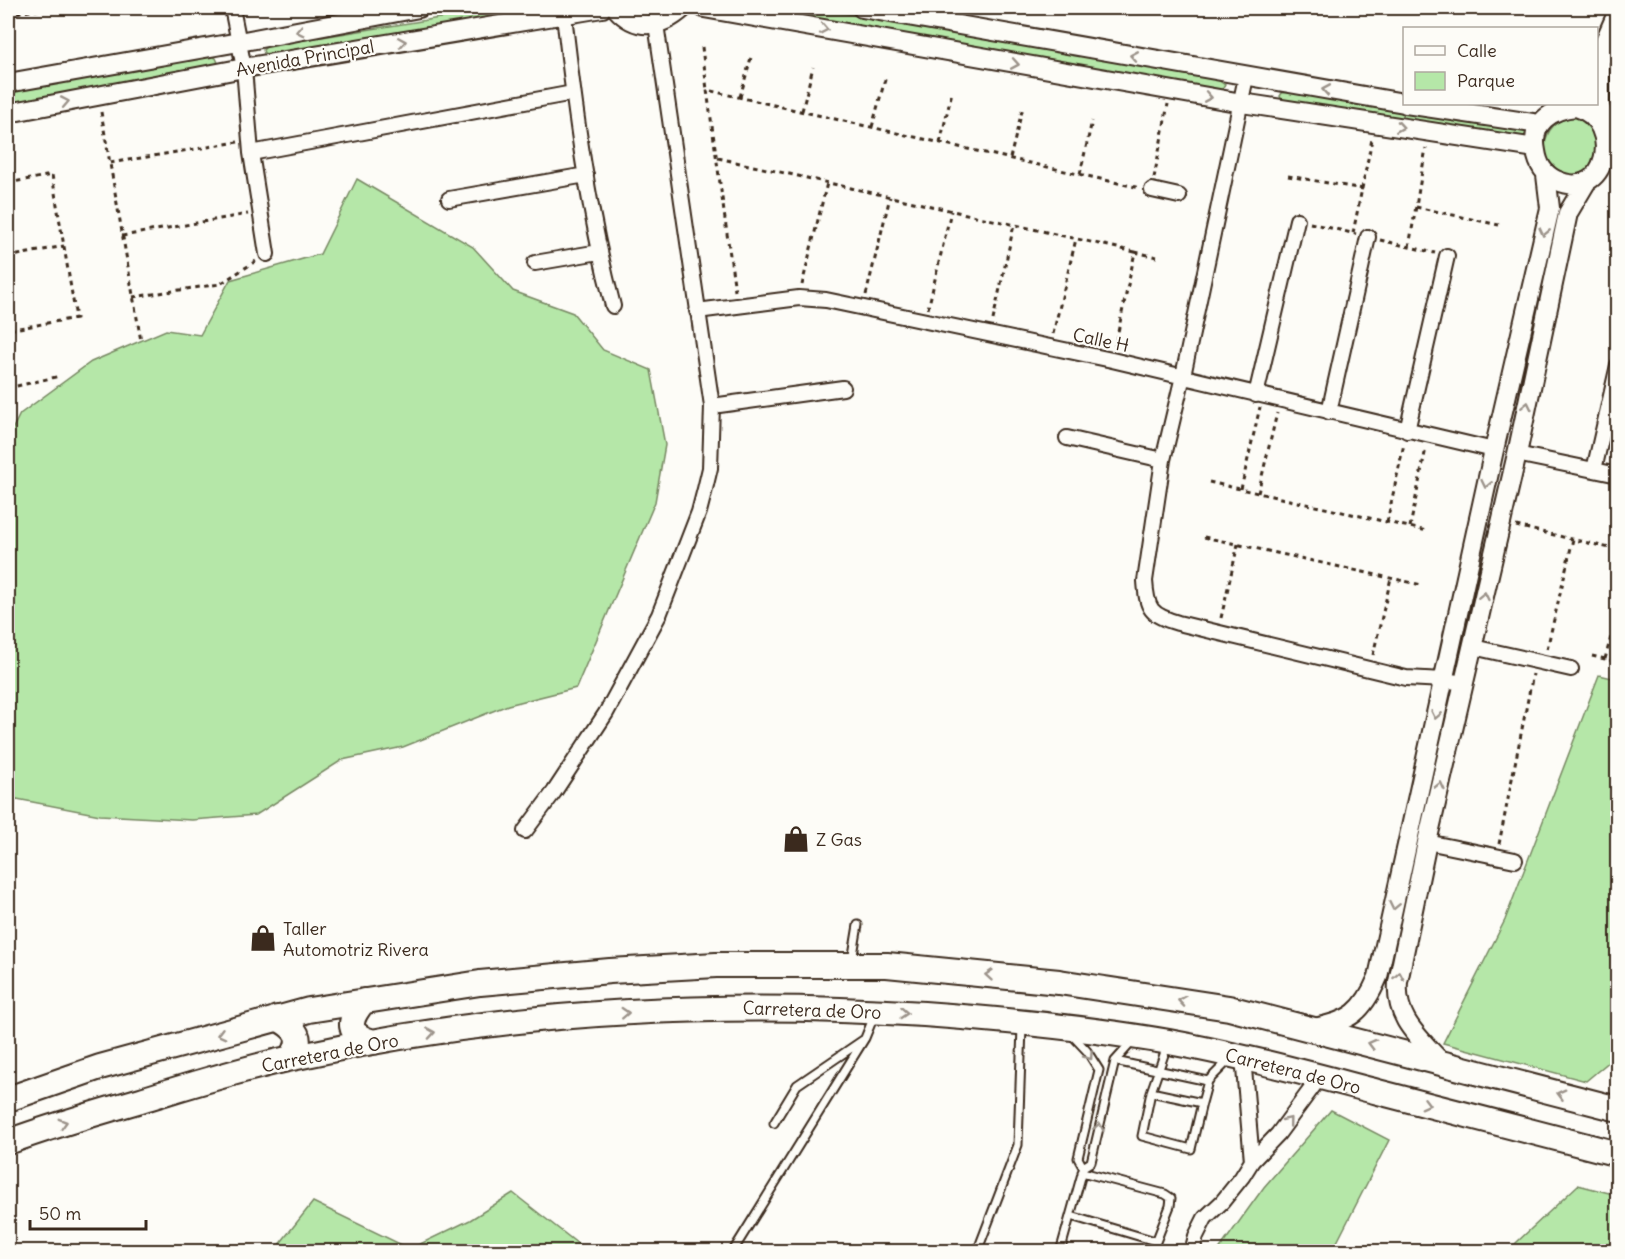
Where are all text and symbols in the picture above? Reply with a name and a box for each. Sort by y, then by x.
one-way arrow [818,22,828,35]
one-way arrow [295,24,305,37]
legend [1403,27,1598,105]
street label: Avenida Principal [234,35,376,81]
one-way arrow [397,36,406,48]
text: Calle [1457,39,1497,62]
one-way arrow [1129,51,1139,63]
one-way arrow [1010,57,1020,70]
text: Parque [1457,69,1515,92]
one-way arrow [1321,84,1331,97]
one-way arrow [1202,90,1212,103]
one-way arrow [60,96,70,109]
one-way arrow [1395,120,1405,133]
one-way arrow [1539,227,1552,237]
street label: Calle H [1071,323,1131,357]
one-way arrow [1520,401,1533,411]
one-way arrow [1481,479,1494,489]
one-way arrow [1477,591,1490,601]
one-way arrow [1430,710,1443,720]
one-way arrow [1433,781,1446,791]
shop icon: Z Gas [781,824,811,854]
place label: Z Gas [816,828,862,851]
one-way arrow [1388,901,1401,911]
place label: Taller Automotriz Rivera [283,917,429,961]
shop icon: Taller Automotriz Rivera [248,923,278,953]
one-way arrow [985,969,994,982]
one-way arrow [1392,972,1405,982]
one-way arrow [1178,995,1188,1008]
street label: Carretera de Oro [742,996,882,1024]
one-way arrow [900,1006,909,1019]
one-way arrow [621,1007,630,1020]
one-way arrow [216,1026,226,1039]
street label: Carretera de Oro [260,1028,400,1078]
one-way arrow [427,1028,436,1040]
one-way arrow [1368,1039,1378,1052]
street label: Carretera de Oro [1223,1043,1363,1099]
one-way arrow [1082,1049,1093,1060]
one-way arrow [1556,1089,1567,1101]
one-way arrow [1420,1097,1431,1109]
one-way arrow [1281,1117,1292,1128]
one-way arrow [57,1118,68,1130]
one-way arrow [1092,1122,1105,1132]
scale bar [30,1193,146,1231]
text: 50 m [39,1202,81,1225]

